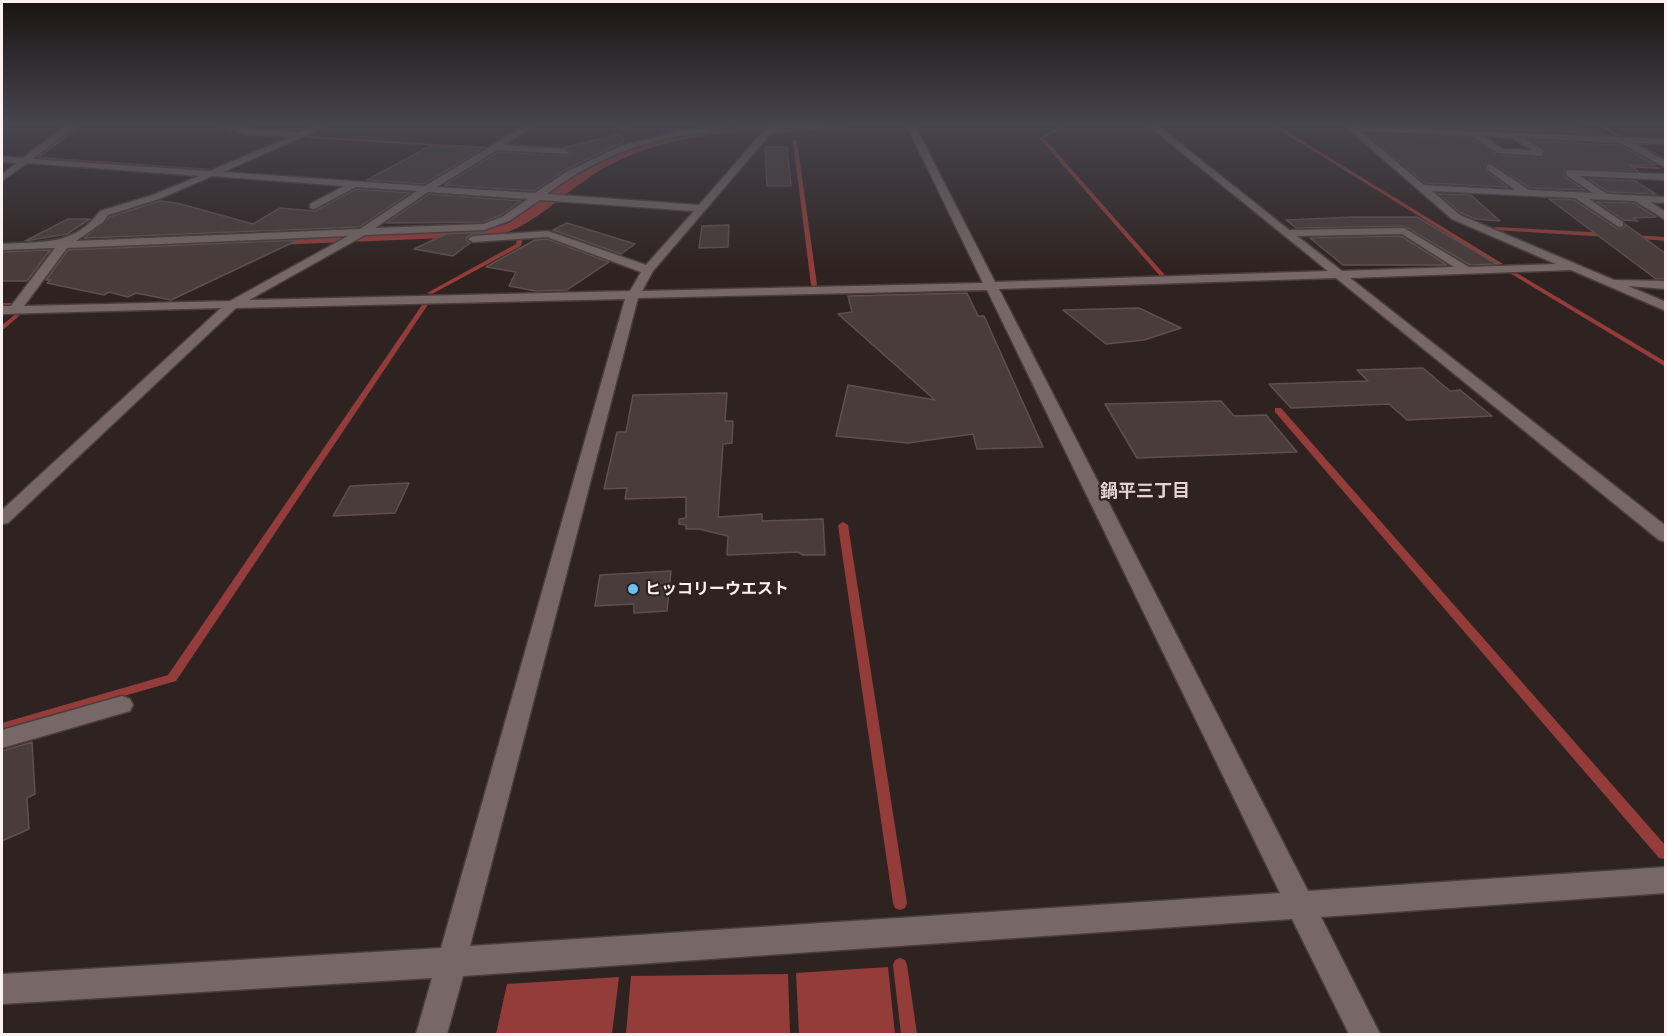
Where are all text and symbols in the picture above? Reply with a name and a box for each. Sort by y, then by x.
district label: 鍋平三丁目 [1100,480,1190,502]
place label: ヒッコリーウエスト [645,579,789,599]
marker: ヒッコリーウエスト [626,582,640,596]

